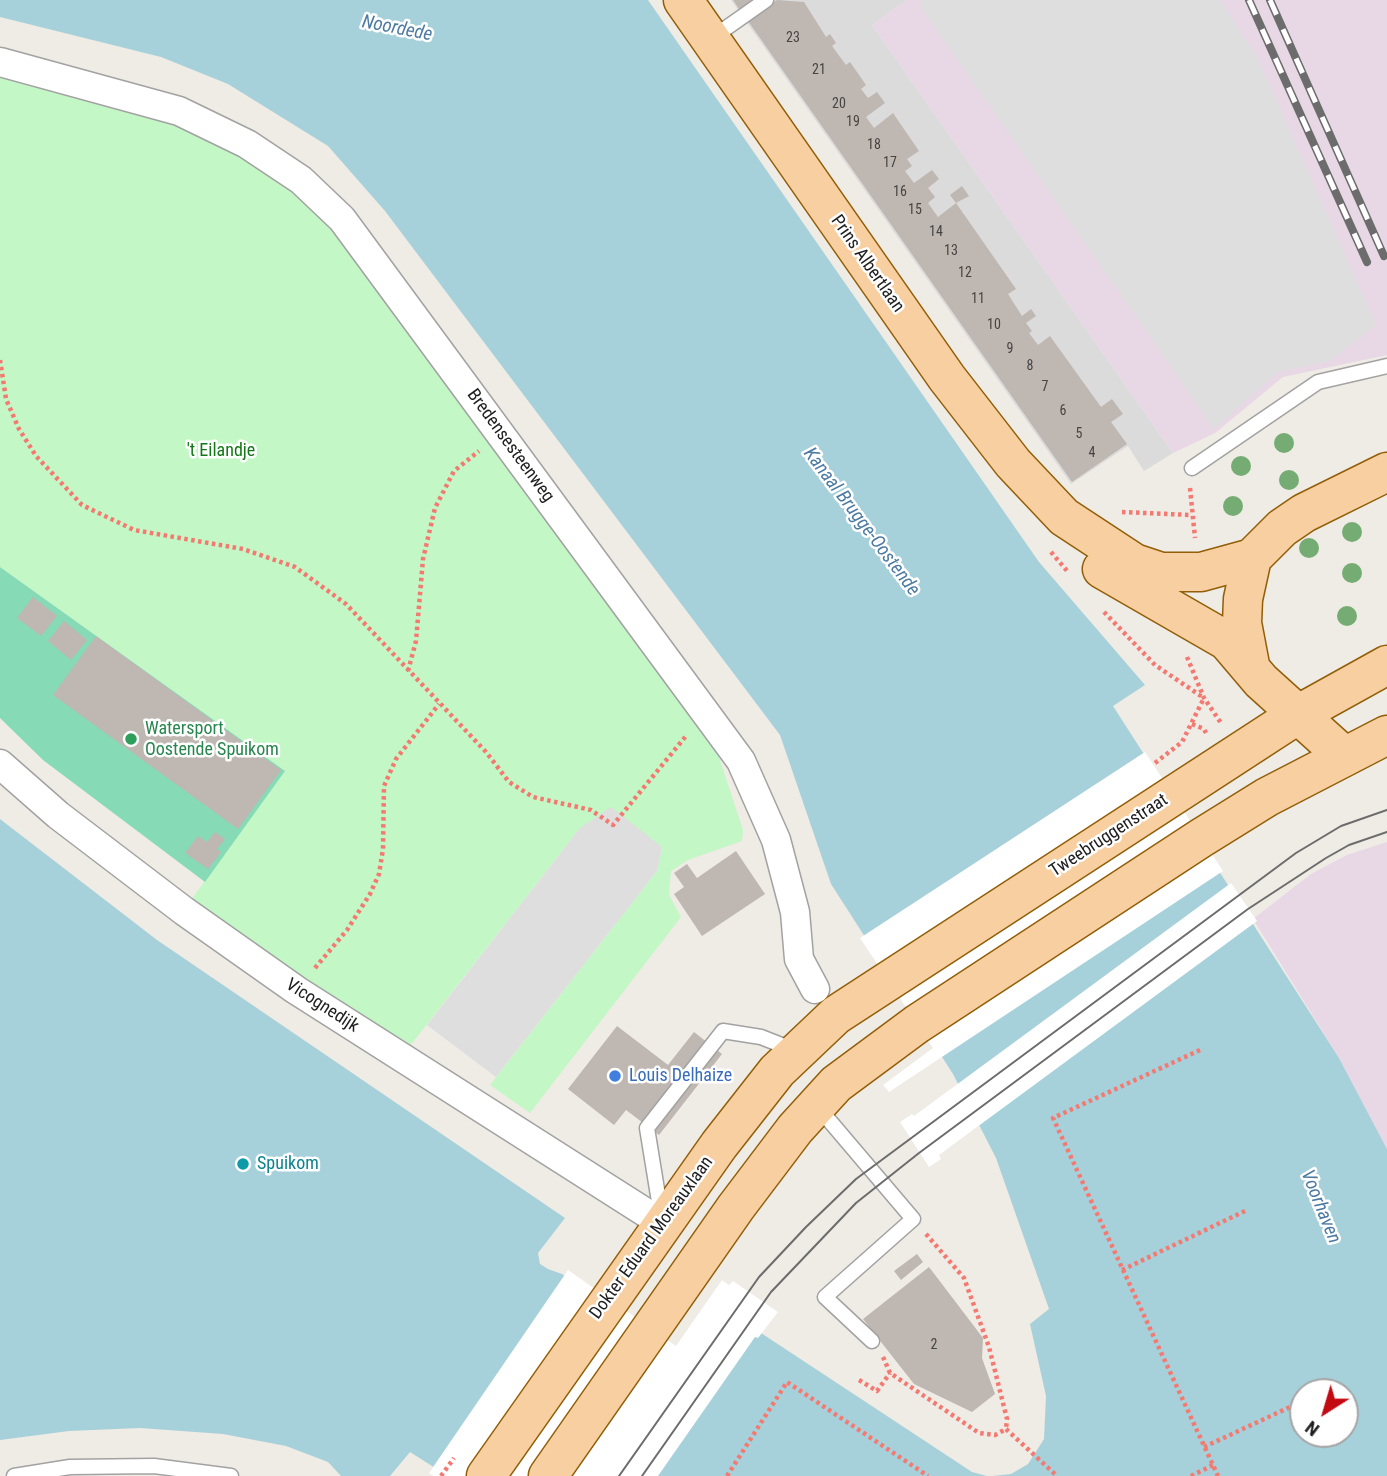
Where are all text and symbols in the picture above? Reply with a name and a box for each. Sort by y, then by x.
water label: Noordede [360,11,434,47]
house number: 23 [786,30,800,46]
house number: 21 [812,62,826,78]
house number: 20 [832,96,846,112]
house number: 19 [846,114,860,130]
house number: 18 [867,137,881,153]
house number: 17 [883,155,897,171]
house number: 16 [893,184,907,200]
house number: 15 [908,202,922,218]
street label: Prins Albertlaan [826,211,908,317]
house number: 14 [929,224,943,240]
house number: 13 [944,243,958,259]
house number: 12 [958,265,972,281]
house number: 11 [971,291,985,307]
house number: 10 [987,317,1001,333]
house number: 9 [1007,341,1013,357]
house number: 8 [1027,358,1033,374]
house number: 7 [1042,379,1048,395]
street label: Bredensesteenweg [462,385,558,507]
house number: 6 [1060,403,1066,419]
house number: 5 [1076,426,1082,442]
park label: 't Eilandje [187,440,255,462]
water label: Kanaal Brugge-Oostende [798,443,924,601]
house number: 4 [1089,445,1095,461]
place label: Watersport Oostende Spuikom [145,718,279,760]
marker: Watersport Oostende Spuikom [123,731,139,747]
street label: Tweebruggenstraat [1046,790,1172,882]
street label: Vicognedijk [281,974,363,1038]
place label: Louis Delhaize [629,1065,732,1087]
marker: Louis Delhaize [607,1068,623,1084]
street label: Dokter Eduard Moreauxlaan [586,1152,718,1324]
place label: Spuikom [257,1153,319,1175]
marker: Spuikom [235,1156,251,1172]
water label: Voorhaven [1295,1167,1345,1247]
house number: 2 [931,1337,937,1353]
north arrow [1289,1378,1359,1448]
text: N [1301,1416,1324,1441]

